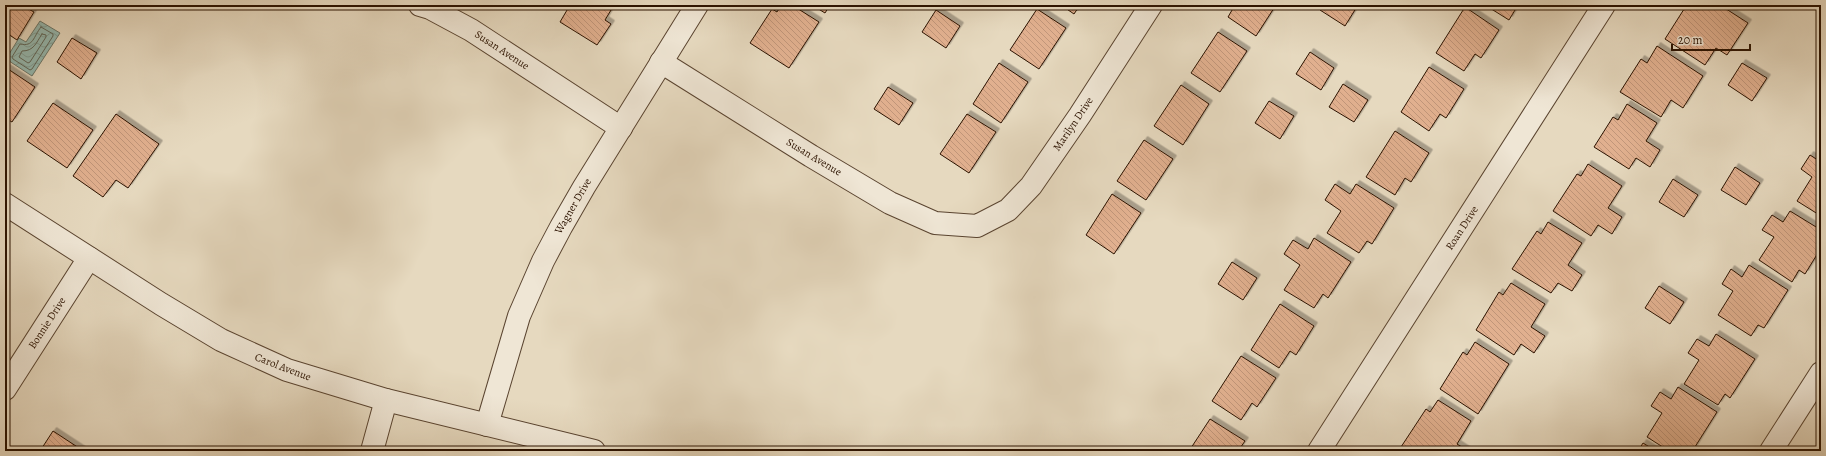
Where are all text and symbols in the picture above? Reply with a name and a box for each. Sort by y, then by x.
scale bar [1672,26,1750,52]
street label: Susan Avenue [472,27,532,73]
text: 20 m [1678,32,1702,48]
street label: Marilyn Drive [1049,94,1097,154]
street label: Susan Avenue [783,135,845,180]
street label: Wagner Drive [550,175,595,237]
street label: Roan Drive [1442,203,1482,253]
street label: Bonnie Drive [25,294,69,352]
street label: Carol Avenue [253,349,313,385]

